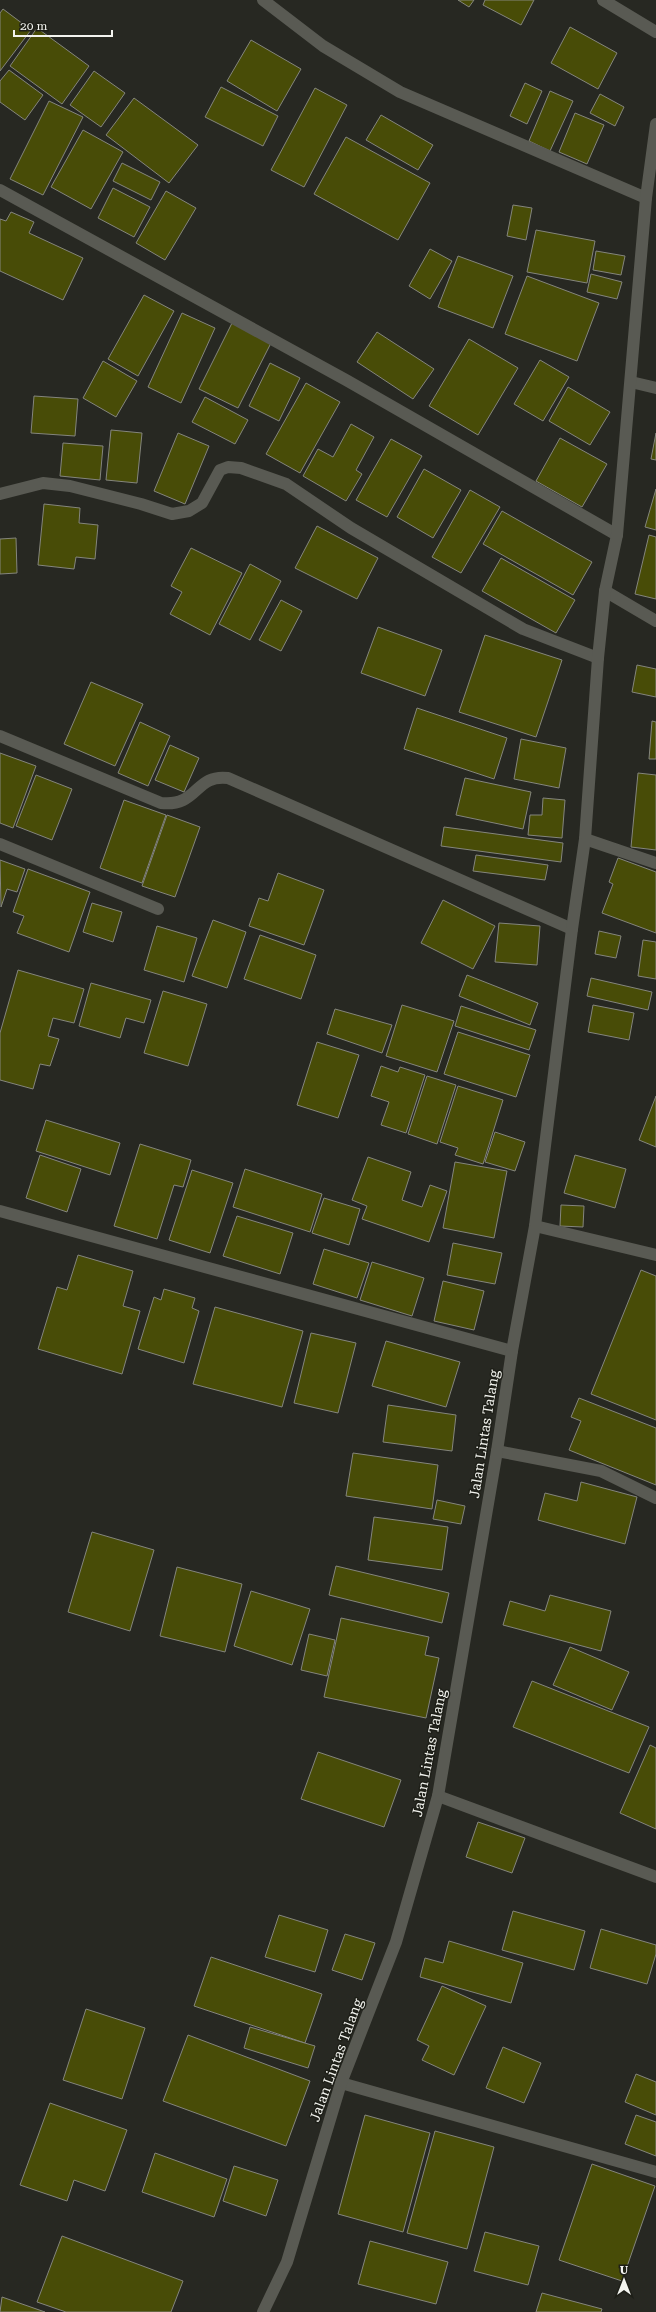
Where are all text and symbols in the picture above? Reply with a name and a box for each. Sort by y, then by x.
scale bar [14,12,112,38]
text: 20 m [20,19,47,33]
street label: Jalan Lintas Talang [466,1369,502,1499]
street label: Jalan Lintas Talang [409,1688,449,1818]
street label: Jalan Lintas Talang [306,1996,366,2124]
north arrow [604,2260,644,2300]
text: U [620,2264,629,2277]

